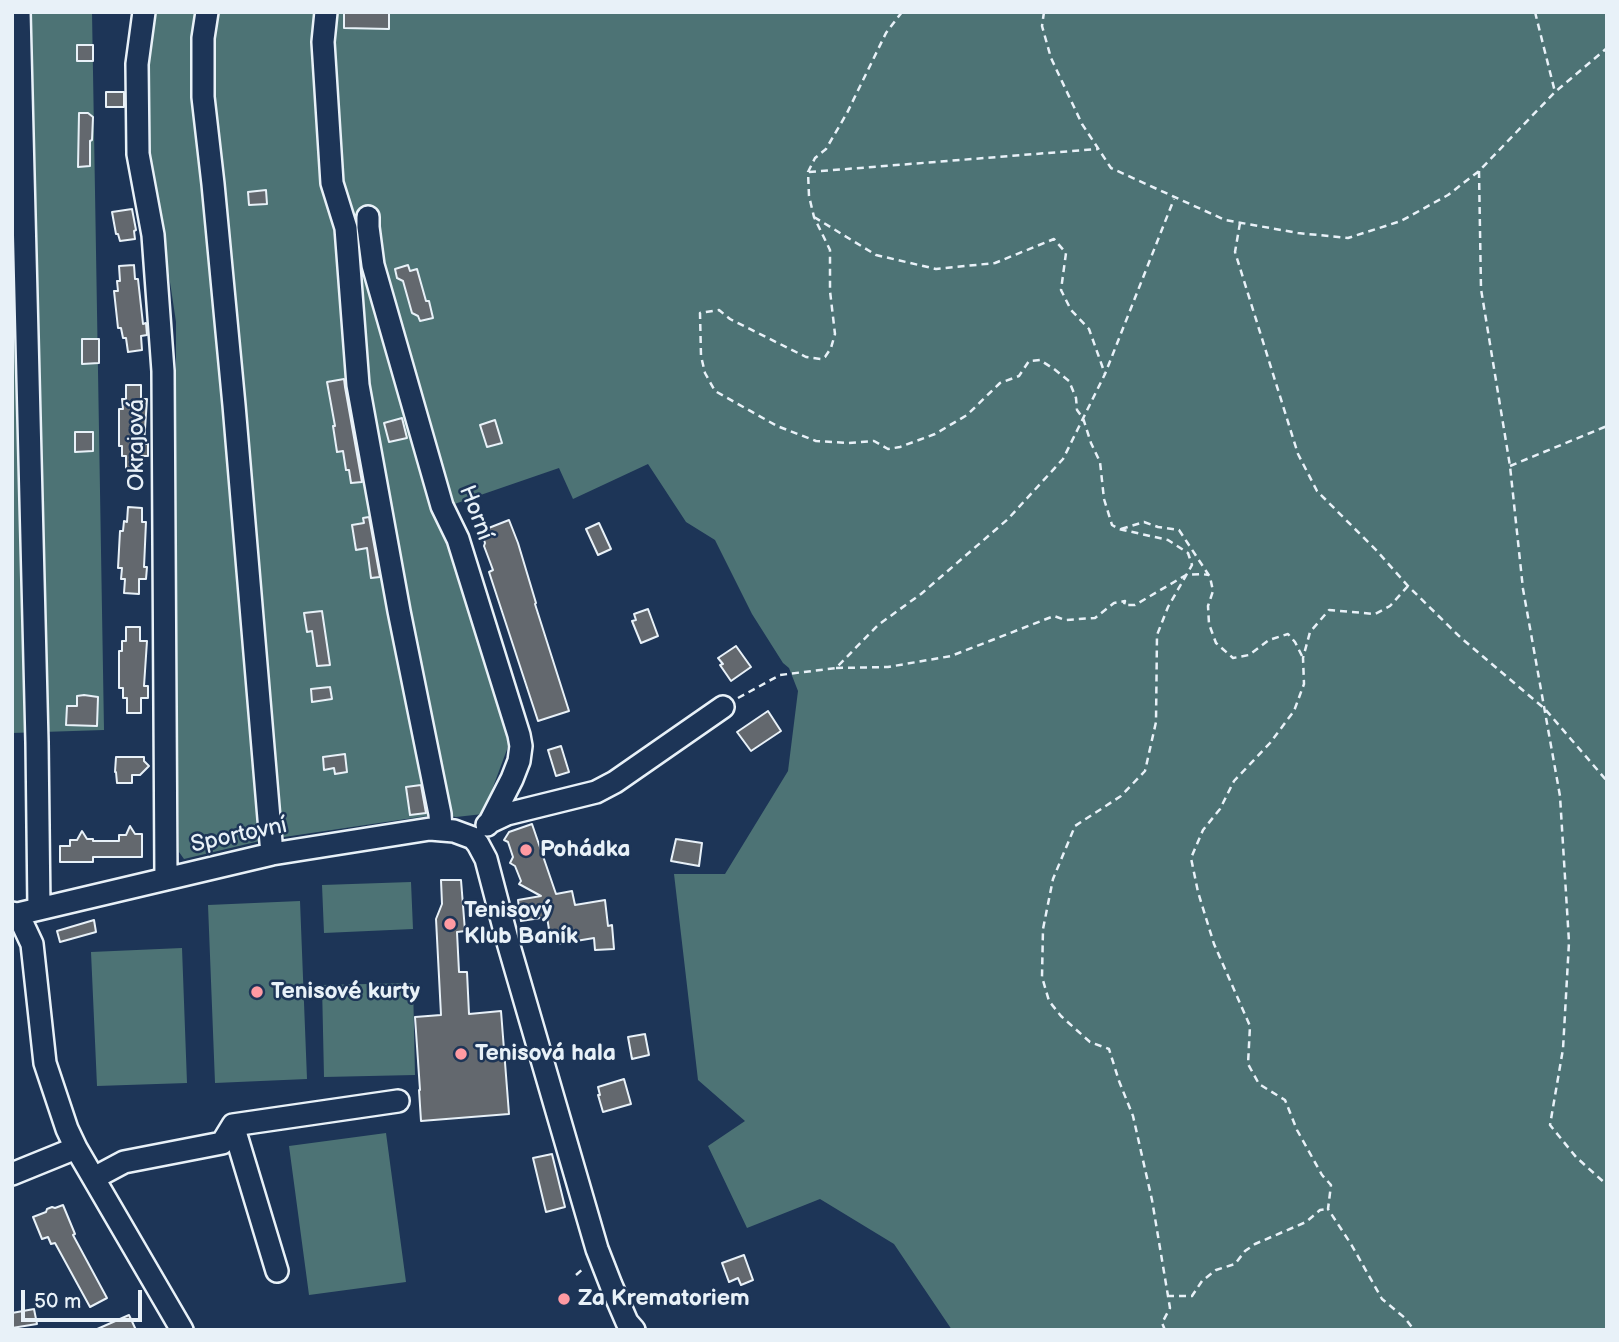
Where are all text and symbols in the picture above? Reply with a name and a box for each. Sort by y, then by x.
street label: Okrajová [123,399,151,491]
street label: Horní [452,482,498,544]
street label: Sportovní [188,812,290,860]
place label: Pohádka [540,836,630,864]
marker: Pohádka [518,842,534,858]
place label: Tenisový Klub Baník [464,897,578,951]
marker: Tenisový Klub Baník [442,916,458,932]
place label: Tenisové kurty [271,978,420,1006]
marker: Tenisové kurty [249,984,265,1000]
place label: Tenisová hala [475,1040,616,1068]
marker: Tenisová hala [453,1046,469,1062]
scale bar [24,1276,145,1320]
place label: Za Krematoriem [578,1285,750,1313]
text: 50 m [34,1289,81,1314]
marker: Za Krematoriem [556,1291,572,1307]

